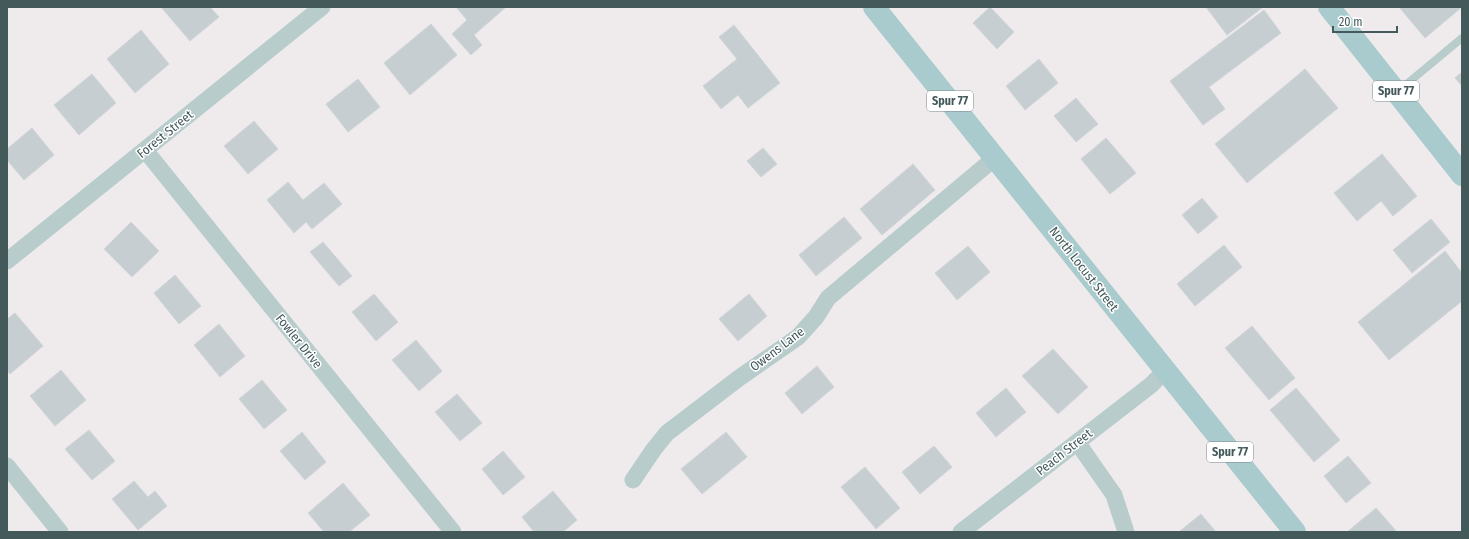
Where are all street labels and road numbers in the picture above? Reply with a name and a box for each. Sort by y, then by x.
road number: Spur 77 [1373,81,1419,101]
road number: Spur 77 [927,91,973,111]
street label: Forest Street [134,106,197,161]
street label: North Locust Street [1046,224,1122,315]
street label: Fowler Drive [273,311,325,371]
street label: Owens Lane [747,324,807,374]
street label: Peach Street [1033,425,1095,478]
road number: Spur 77 [1207,442,1253,462]

